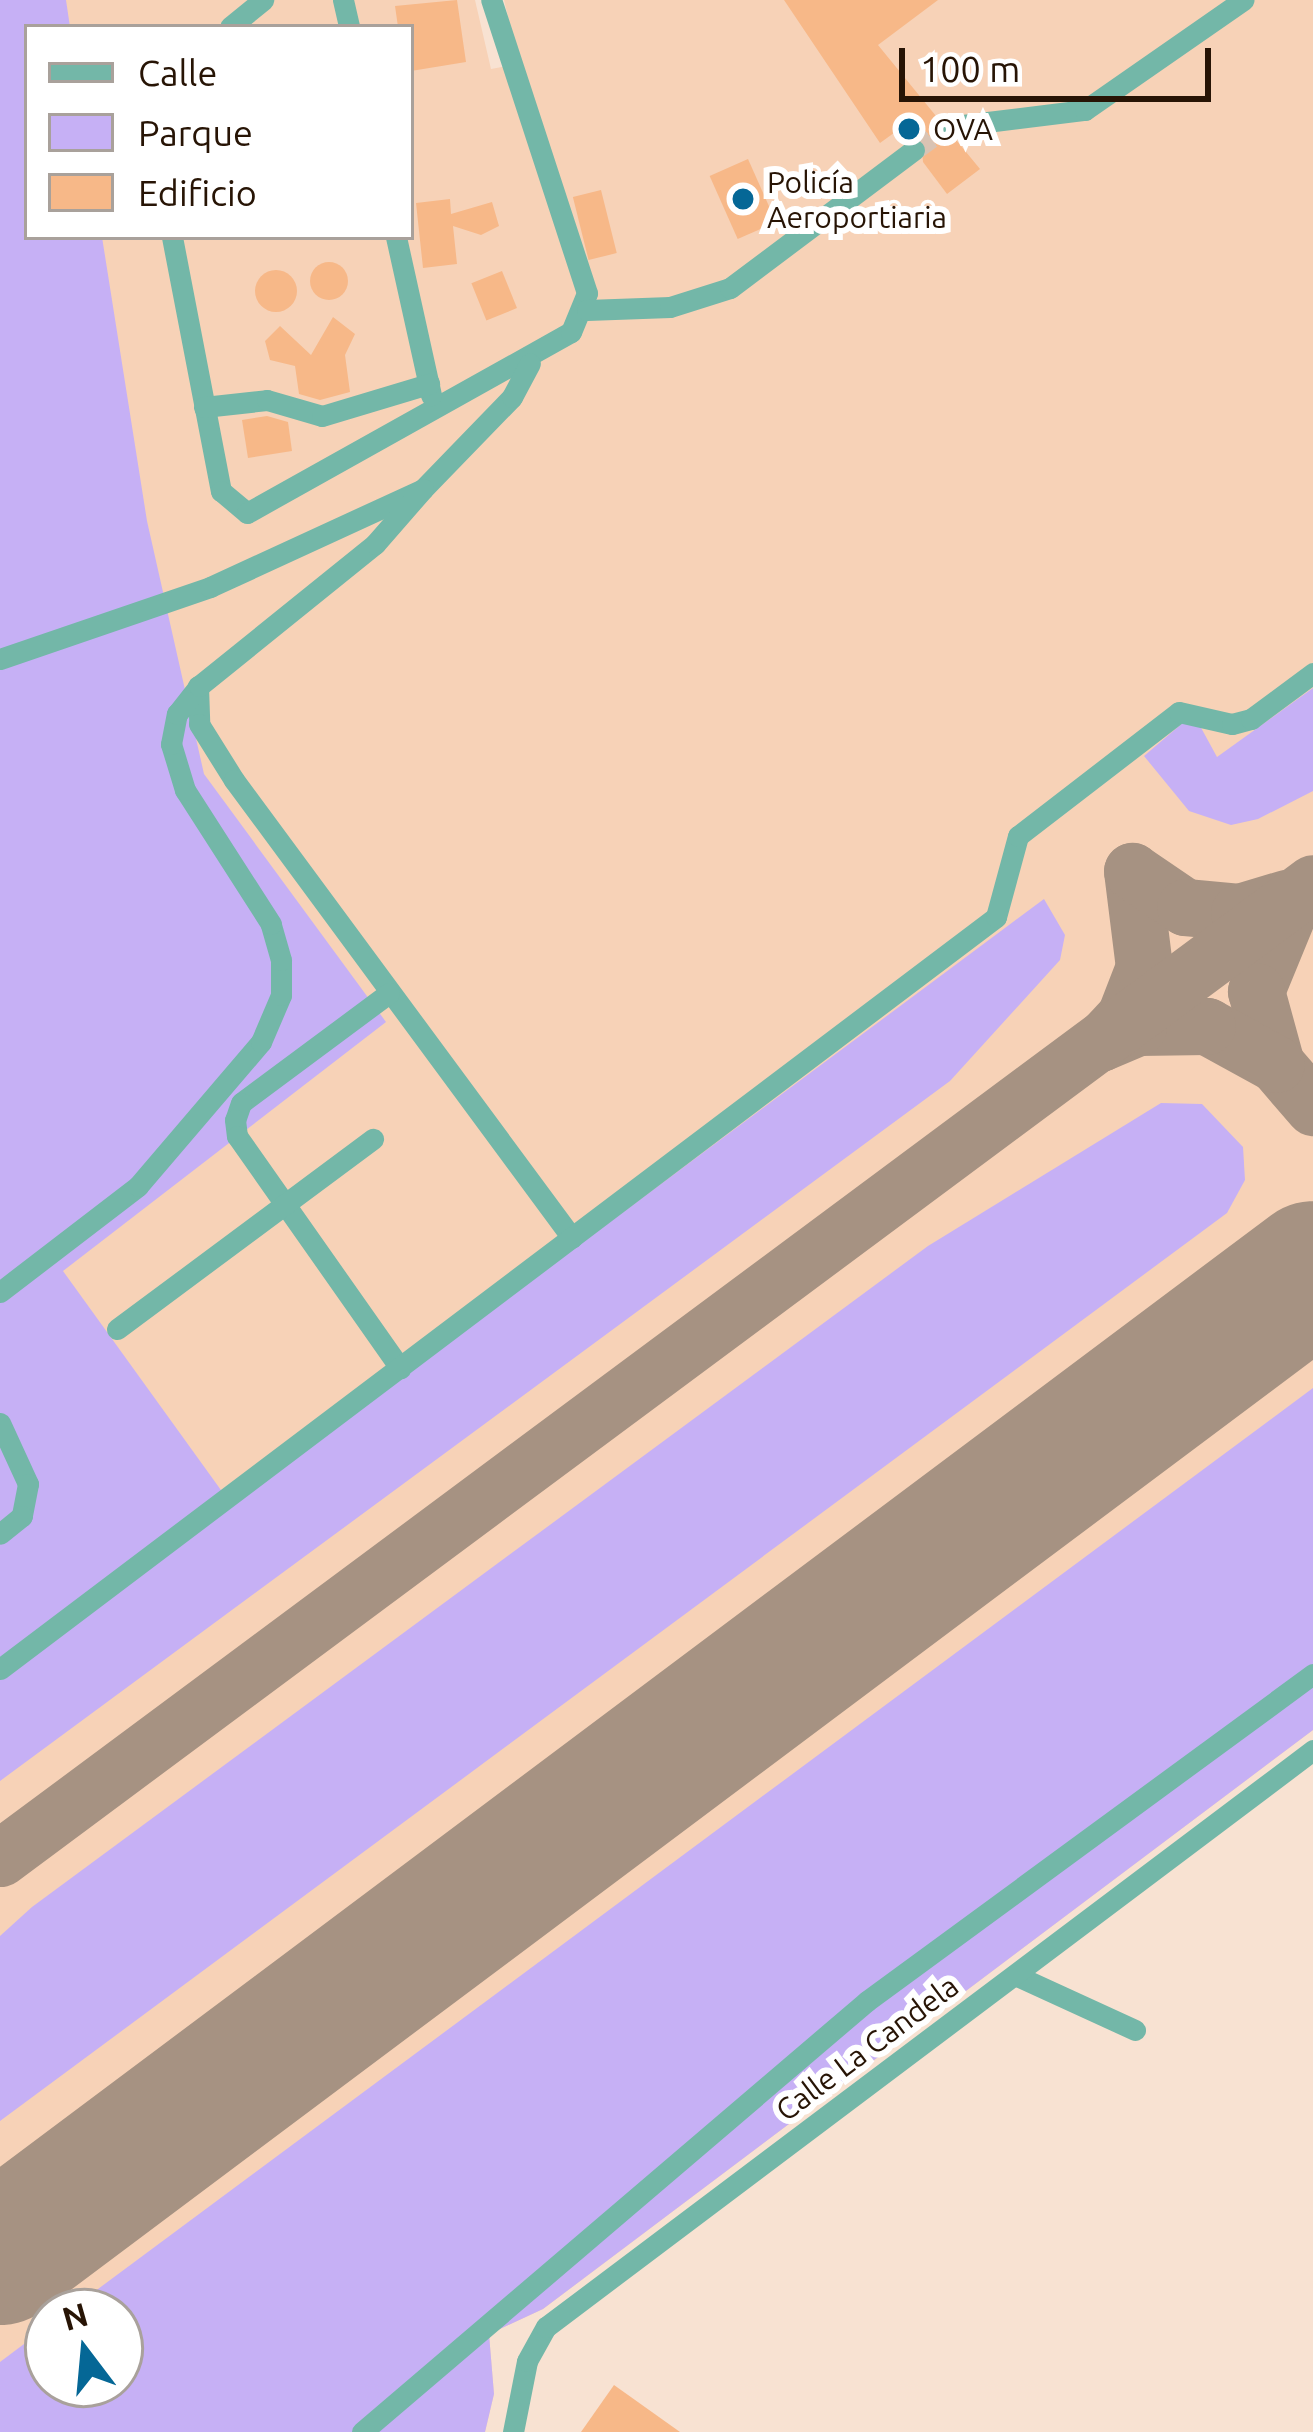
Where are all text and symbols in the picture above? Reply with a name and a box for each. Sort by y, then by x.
legend [24,24,414,240]
scale bar [905,24,1217,98]
text: 100 m [920,48,1020,89]
text: Calle [138,52,217,93]
place label: OVA [933,111,993,147]
text: Parque [138,112,253,153]
marker: OVA [896,116,922,142]
place label: Policía Aeroportiaria [767,164,947,234]
text: Edificio [138,172,257,213]
marker: Policía Aeroportiaria [730,186,756,212]
street label: Calle La Candela [769,1968,965,2128]
north arrow [24,2288,144,2408]
text: N [58,2295,92,2337]

